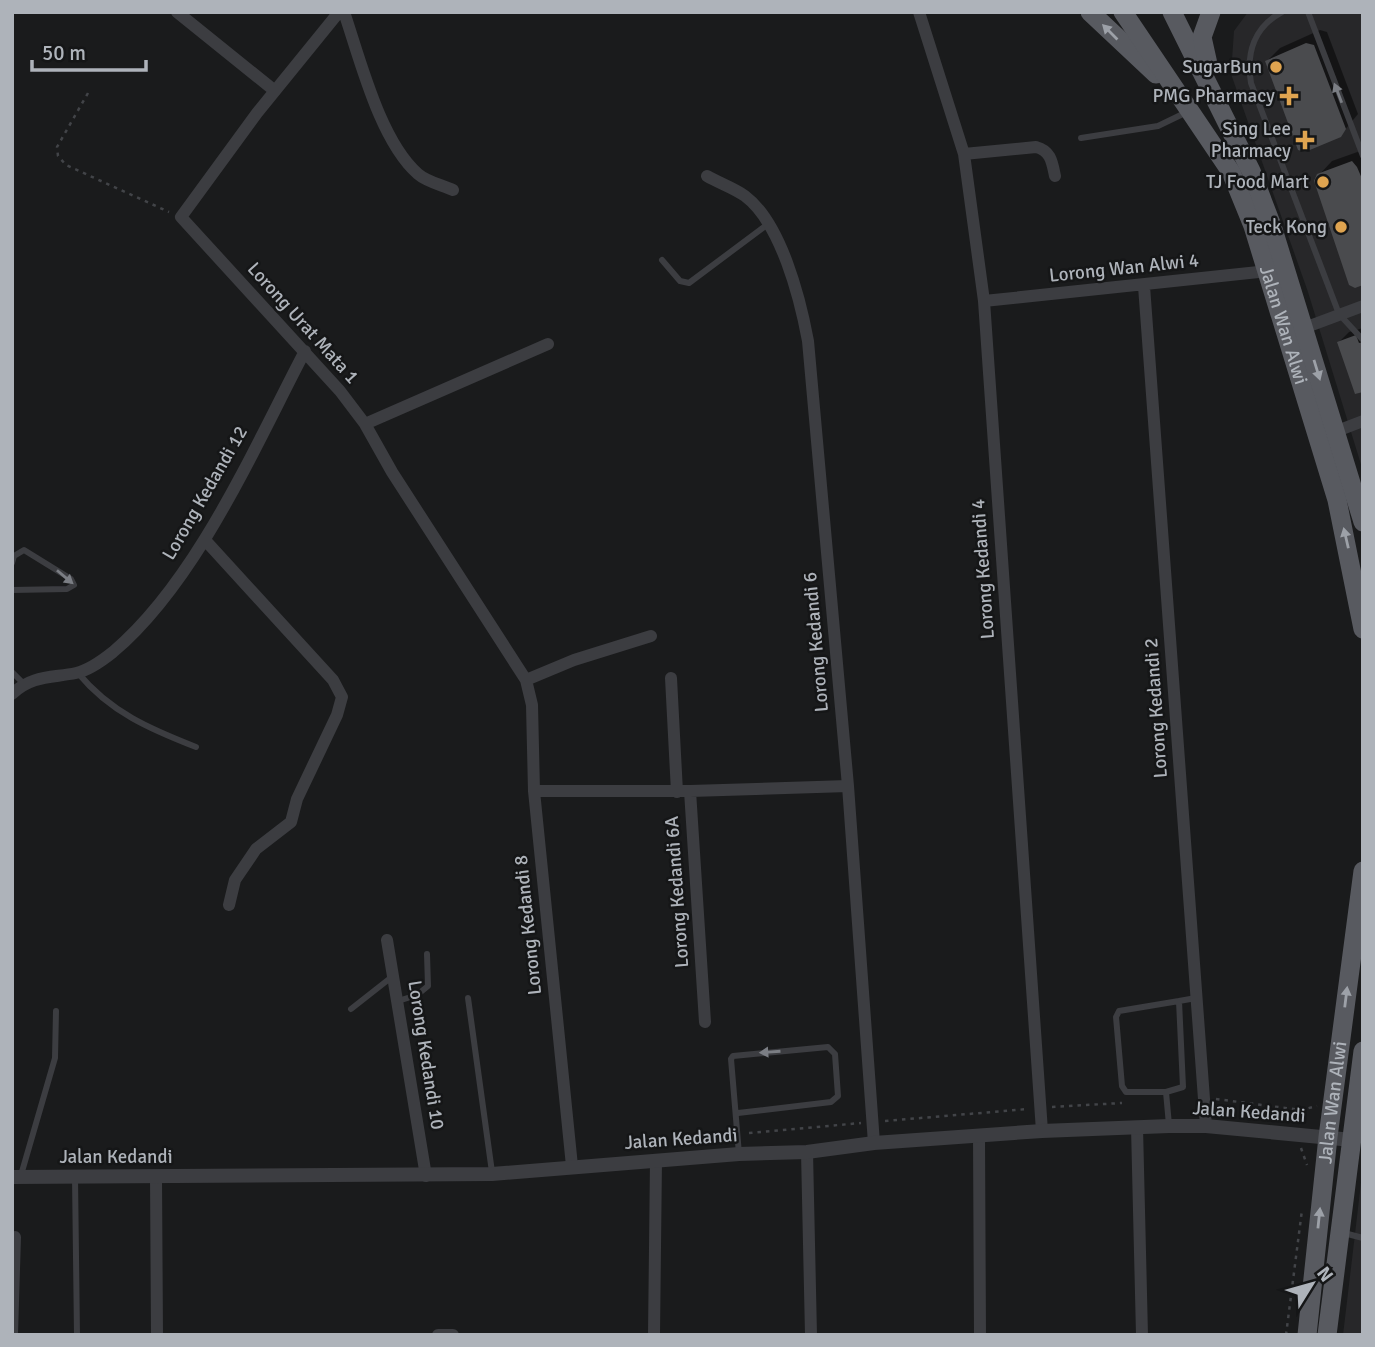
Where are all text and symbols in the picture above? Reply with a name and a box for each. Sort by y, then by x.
one-way arrow [1102,25,1119,41]
scale bar [32,28,145,72]
text: 50 m [42,40,86,66]
place label: SugarBun [1182,55,1262,79]
marker: SugarBun [1268,59,1284,75]
one-way arrow [1333,82,1344,103]
place label: PMG Pharmacy [1152,84,1275,108]
marker: PMG Pharmacy [1281,88,1297,104]
place label: Sing Lee Pharmacy [1211,117,1291,163]
marker: Sing Lee Pharmacy [1297,132,1313,148]
place label: TJ Food Mart [1206,170,1309,194]
marker: TJ Food Mart [1315,174,1331,190]
place label: Teck Kong [1246,215,1327,239]
marker: Teck Kong [1333,219,1349,235]
street label: Lorong Wan Alwi 4 [1048,248,1200,288]
street label: Lorong Urat Mata 1 [242,257,364,389]
street label: Jalan Wan Alwi [1254,263,1313,388]
one-way arrow [1313,359,1323,380]
street label: Lorong Kedandi 12 [157,422,253,564]
street label: Lorong Kedandi 4 [966,498,1000,640]
one-way arrow [1340,527,1351,549]
one-way arrow [56,569,74,584]
street label: Lorong Kedandi 6 [798,571,834,713]
street label: Lorong Kedandi 2 [1139,637,1173,779]
street label: Lorong Kedandi 6A [660,815,694,969]
street label: Lorong Kedandi 8 [509,854,547,996]
street label: Lorong Kedandi 10 [402,979,450,1131]
one-way arrow [1341,986,1352,1008]
street label: Jalan Wan Alwi [1313,1040,1352,1165]
one-way arrow [759,1047,781,1058]
street label: Jalan Kedandi [1192,1096,1306,1128]
street label: Jalan Kedandi [624,1123,738,1155]
street label: Jalan Kedandi [59,1145,173,1169]
one-way arrow [1314,1207,1325,1229]
north arrow [1277,1249,1347,1319]
text: N [1311,1262,1338,1287]

